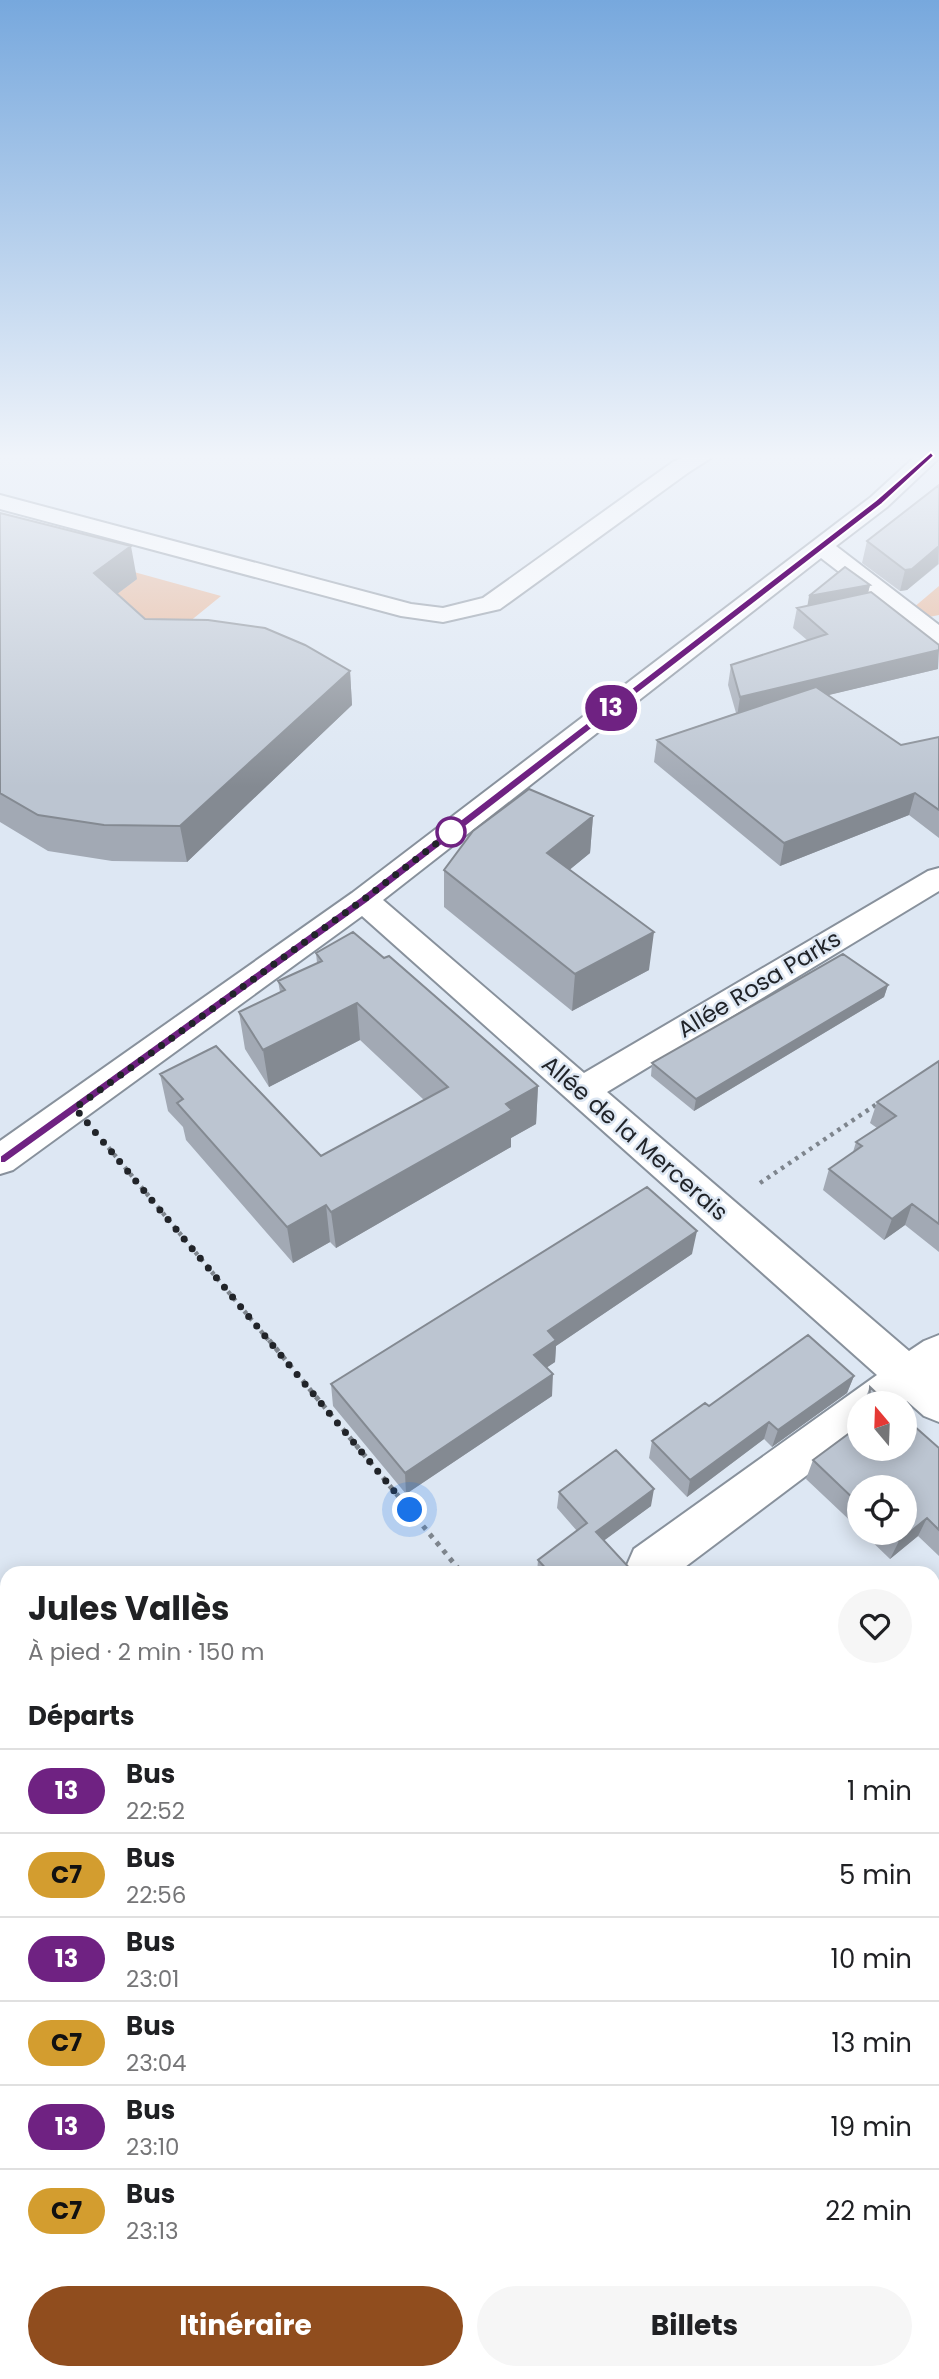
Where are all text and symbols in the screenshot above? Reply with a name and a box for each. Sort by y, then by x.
line badge: 13 [580,685,642,731]
text: 13 [599,691,623,724]
unlabelled marker [436,817,466,847]
street label: Allée Rosa Parks [671,923,847,1045]
street label: Allée de la Mercerais [535,1048,735,1228]
north arrow [847,1391,917,1461]
map controls [847,1391,917,1545]
button: locate [847,1475,917,1545]
your location [392,1492,427,1527]
text: Jules Vallès [28,1585,230,1632]
button: heart [838,1589,912,1663]
text: À pied · 2 min · 150 m [28,1636,265,1668]
text: Départs [28,1698,134,1734]
text: Bus [126,1756,175,1792]
text: 1 min [847,1773,912,1809]
text: 13 [55,1774,78,1807]
text: 22:52 [126,1795,185,1827]
text: Bus [126,1840,175,1876]
text: 5 min [839,1857,912,1893]
text: C7 [51,1858,82,1891]
text: 22:56 [126,1879,186,1911]
text: Bus [126,1924,175,1960]
text: 10 min [831,1941,912,1977]
text: 13 [55,1942,78,1975]
text: 23:01 [126,1963,179,1995]
text: Bus [126,2008,175,2044]
text: 13 min [832,2025,912,2061]
text: C7 [51,2026,82,2059]
text: 23:04 [126,2047,187,2079]
text: Bus [126,2092,175,2128]
text: 19 min [831,2109,912,2145]
text: 13 [55,2110,78,2143]
text: 23:10 [126,2131,179,2163]
text: Bus [126,2176,175,2212]
text: 22 min [825,2193,912,2229]
text: C7 [51,2194,82,2227]
text: 23:13 [126,2215,179,2247]
button: Itinéraire [28,2286,463,2366]
button: Billets [477,2286,912,2366]

